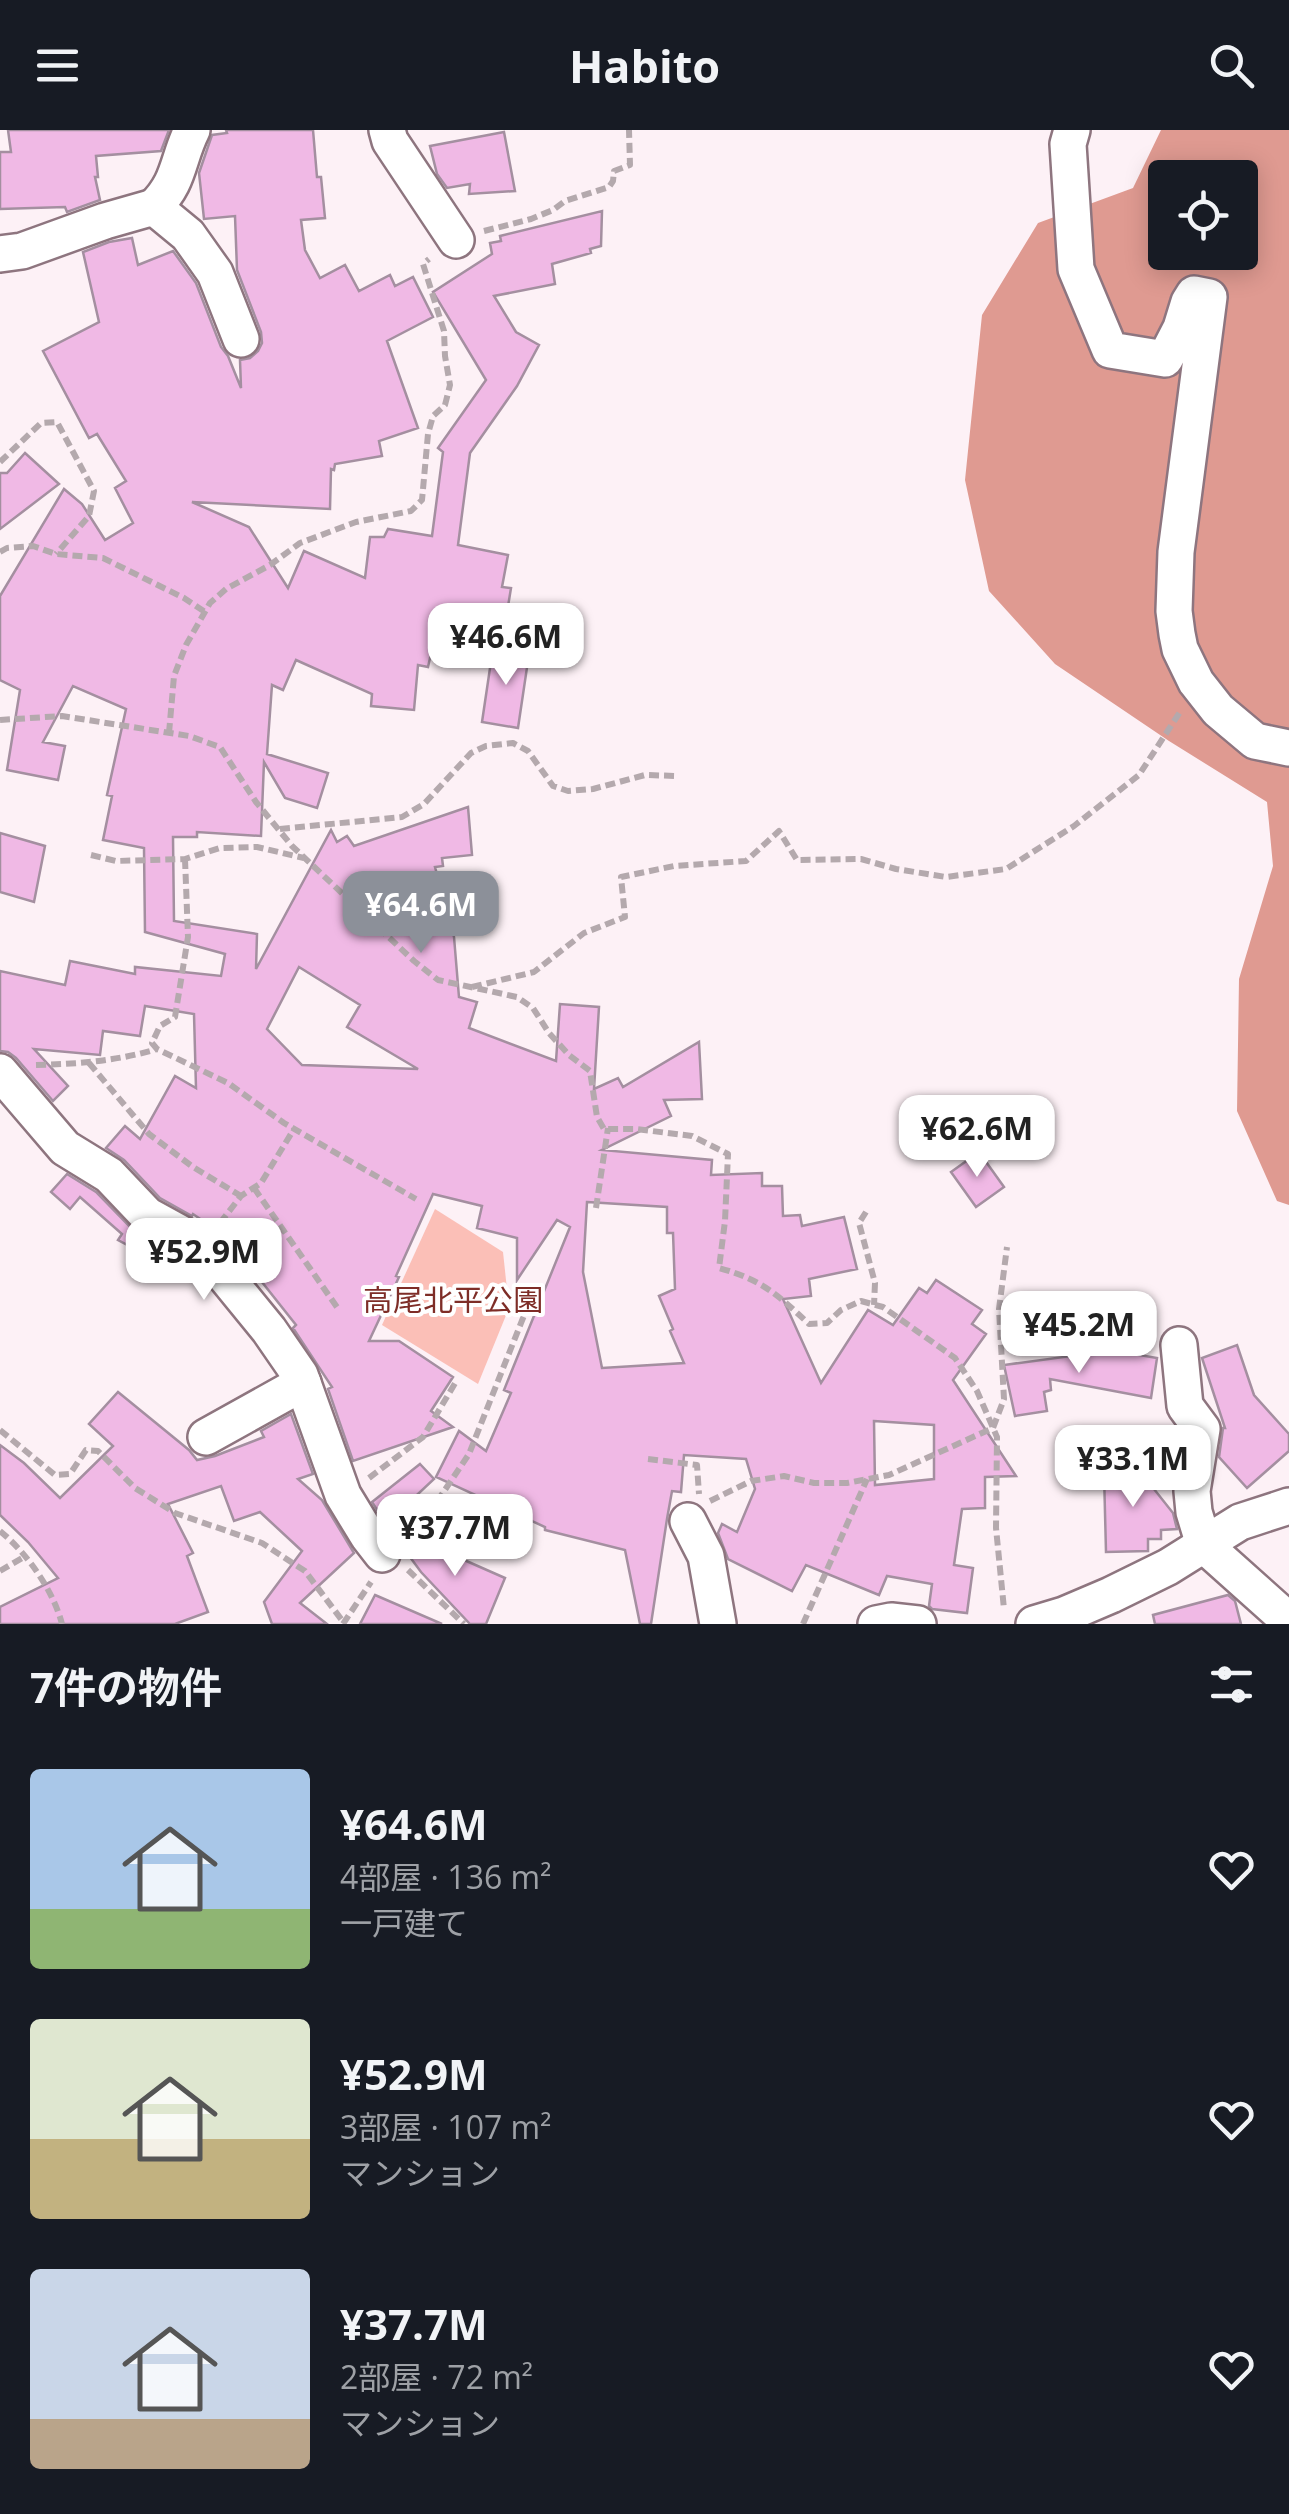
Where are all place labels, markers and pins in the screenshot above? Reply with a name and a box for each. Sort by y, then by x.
pin: ¥46.6M [425,603,587,688]
pin: ¥64.6M [340,871,502,956]
pin: ¥62.6M [896,1095,1058,1180]
pin: ¥52.9M [123,1218,285,1303]
pin: ¥45.2M [998,1291,1160,1376]
pin: ¥33.1M [1052,1425,1214,1510]
pin: ¥37.7M [374,1494,536,1579]

